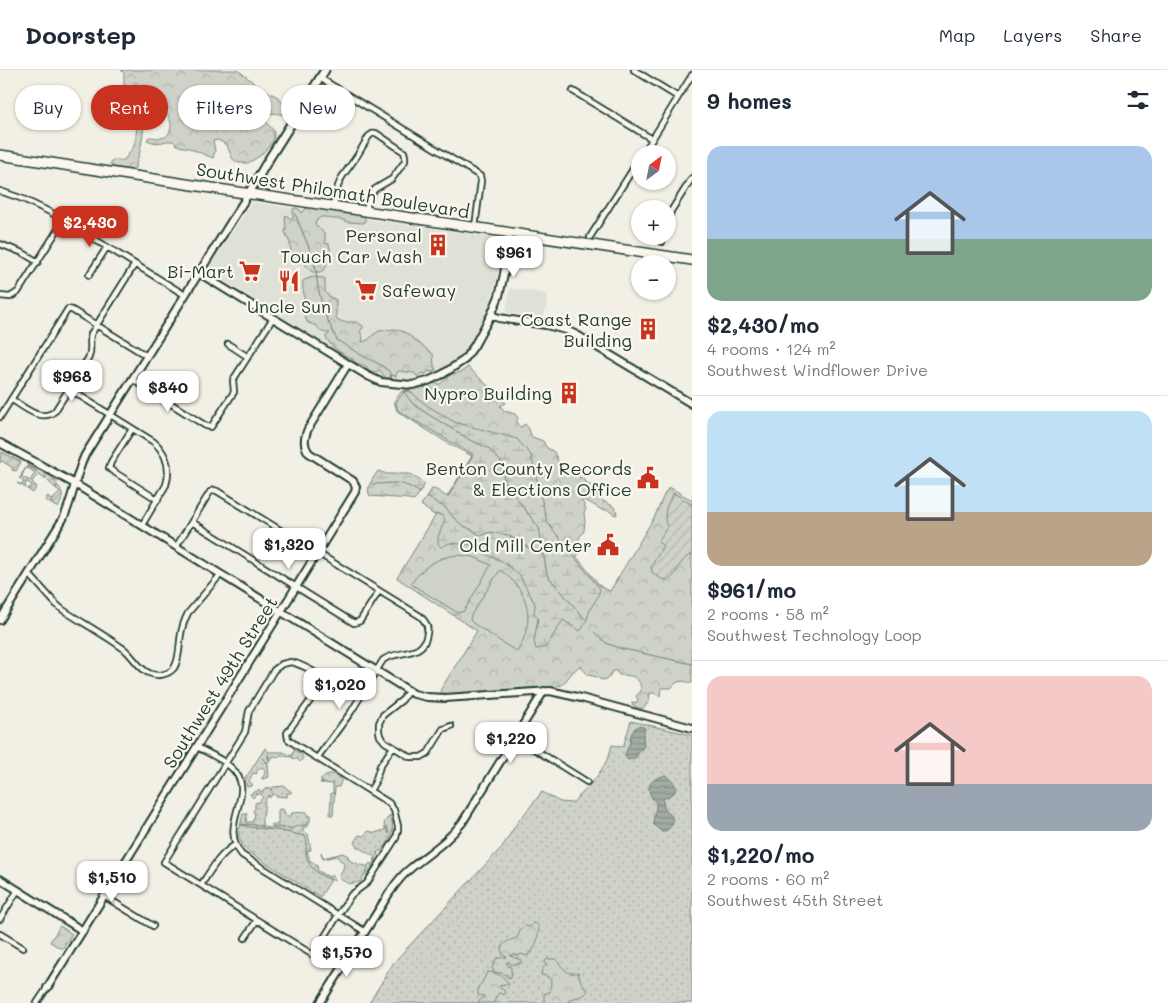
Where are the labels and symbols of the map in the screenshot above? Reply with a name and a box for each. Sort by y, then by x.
north arrow [631,145,676,190]
street label: Southwest Philomath Boulevard [195,157,471,223]
pin: $2,430 [49,206,131,248]
place label: Personal Touch Car Wash [280,223,422,268]
building icon: Personal Touch Car Wash [425,232,451,258]
pin: $961 [484,236,544,278]
supermarket icon: Bi-Mart [237,258,263,284]
place label: Bi-Mart [167,259,234,283]
restaurant icon: Uncle Sun [276,268,302,294]
supermarket icon: Safeway [353,277,379,303]
place label: Safeway [382,278,456,302]
place label: Uncle Sun [247,294,331,318]
place label: Coast Range Building [521,307,632,352]
building icon: Coast Range Building [635,316,661,342]
pin: $968 [42,360,102,402]
pin: $840 [138,370,198,413]
building icon: Nypro Building [556,380,582,406]
place label: Nypro Building [424,381,552,405]
place label: Benton County Records & Elections Office [426,456,632,501]
public building icon: Benton County Records & Elections Office [635,465,661,491]
pin: $1,320 [248,528,330,570]
public building icon: Old Mill Center [595,532,621,558]
place label: Old Mill Center [459,533,592,557]
street label: Southwest 49th Street [157,591,283,773]
pin: $1,020 [299,668,381,710]
pin: $1,220 [470,722,552,764]
pin: $1,510 [71,860,153,903]
pin: $1,570 [306,936,388,978]

